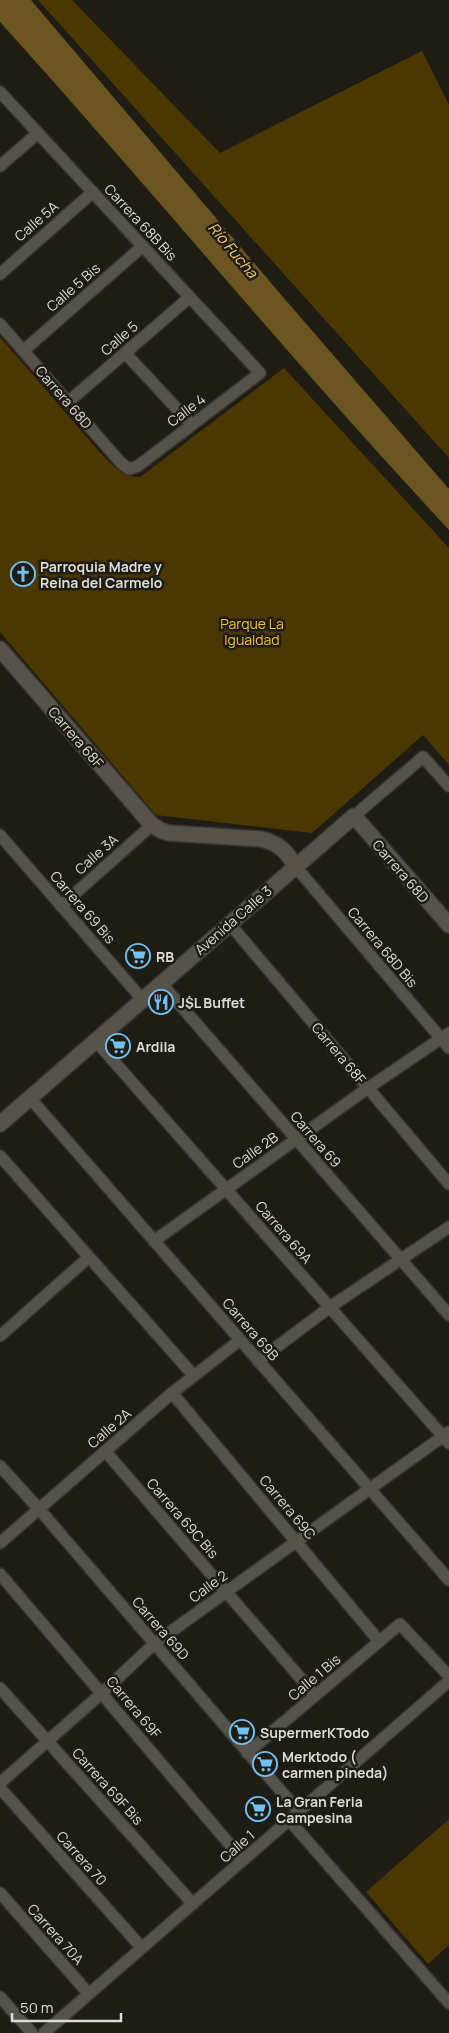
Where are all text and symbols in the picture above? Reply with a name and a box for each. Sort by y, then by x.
street label: Carrera 68B Bis [100,179,182,265]
street label: Calle 5A [10,197,62,245]
water label: Río Fucha [203,218,263,283]
street label: Calle 5 Bis [42,258,104,316]
street label: Calle 5 [96,317,142,359]
street label: Carrera 68D [31,362,97,432]
street label: Calle 4 [163,389,209,431]
place label: Parroquia Madre y Reina del Carmelo [40,557,163,592]
church icon: Parroquia Madre y Reina del Carmelo [10,561,36,587]
park label: Parque La Igualdad [220,614,284,649]
street label: Carrera 68F [44,702,108,772]
street label: Calle 3A [70,829,122,878]
street label: Carrera 68D [368,836,434,906]
street label: Carrera 69 Bis [46,867,120,947]
street label: Avenida Calle 3 [190,881,276,959]
street label: Carrera 68D Bis [344,903,422,991]
supermarket icon: RB [125,943,151,969]
place label: RB [156,947,174,966]
restaurant icon: J$L Buffet [148,989,174,1015]
place label: J$L Buffet [178,993,245,1012]
street label: Carrera 68F [308,1018,370,1088]
supermarket icon: Ardila [105,1033,131,1059]
place label: Ardila [136,1037,175,1056]
street label: Carrera 69 [286,1107,346,1171]
street label: Calle 2B [228,1127,282,1173]
street label: Carrera 69A [251,1197,317,1268]
street label: Carrera 69B [219,1294,284,1365]
street label: Calle 2A [83,1404,135,1452]
street label: Carrera 69C [255,1471,321,1543]
street label: Carrera 69C Bis [143,1474,223,1562]
street label: Calle 2 [185,1566,231,1606]
street label: Carrera 69D [128,1592,194,1664]
street label: Calle 1 Bis [284,1650,344,1704]
street label: Carrera 69F [102,1672,166,1742]
supermarket icon: SupermerKTodo [229,1719,255,1745]
place label: SupermerKTodo [260,1723,370,1742]
street label: Carrera 69F Bis [68,1743,148,1829]
place label: Merktodo ( carmen pineda) [282,1747,388,1782]
supermarket icon: Merktodo ( carmen pineda) [252,1751,278,1777]
place label: La Gran Feria Campesina [276,1792,363,1827]
supermarket icon: La Gran Feria Campesina [245,1796,271,1822]
street label: Calle 1 [215,1825,259,1867]
street label: Carrera 70 [53,1827,111,1889]
street label: Carrera 70A [24,1900,88,1969]
scale bar [12,1990,121,2022]
text: 50 m [20,1997,54,2018]

